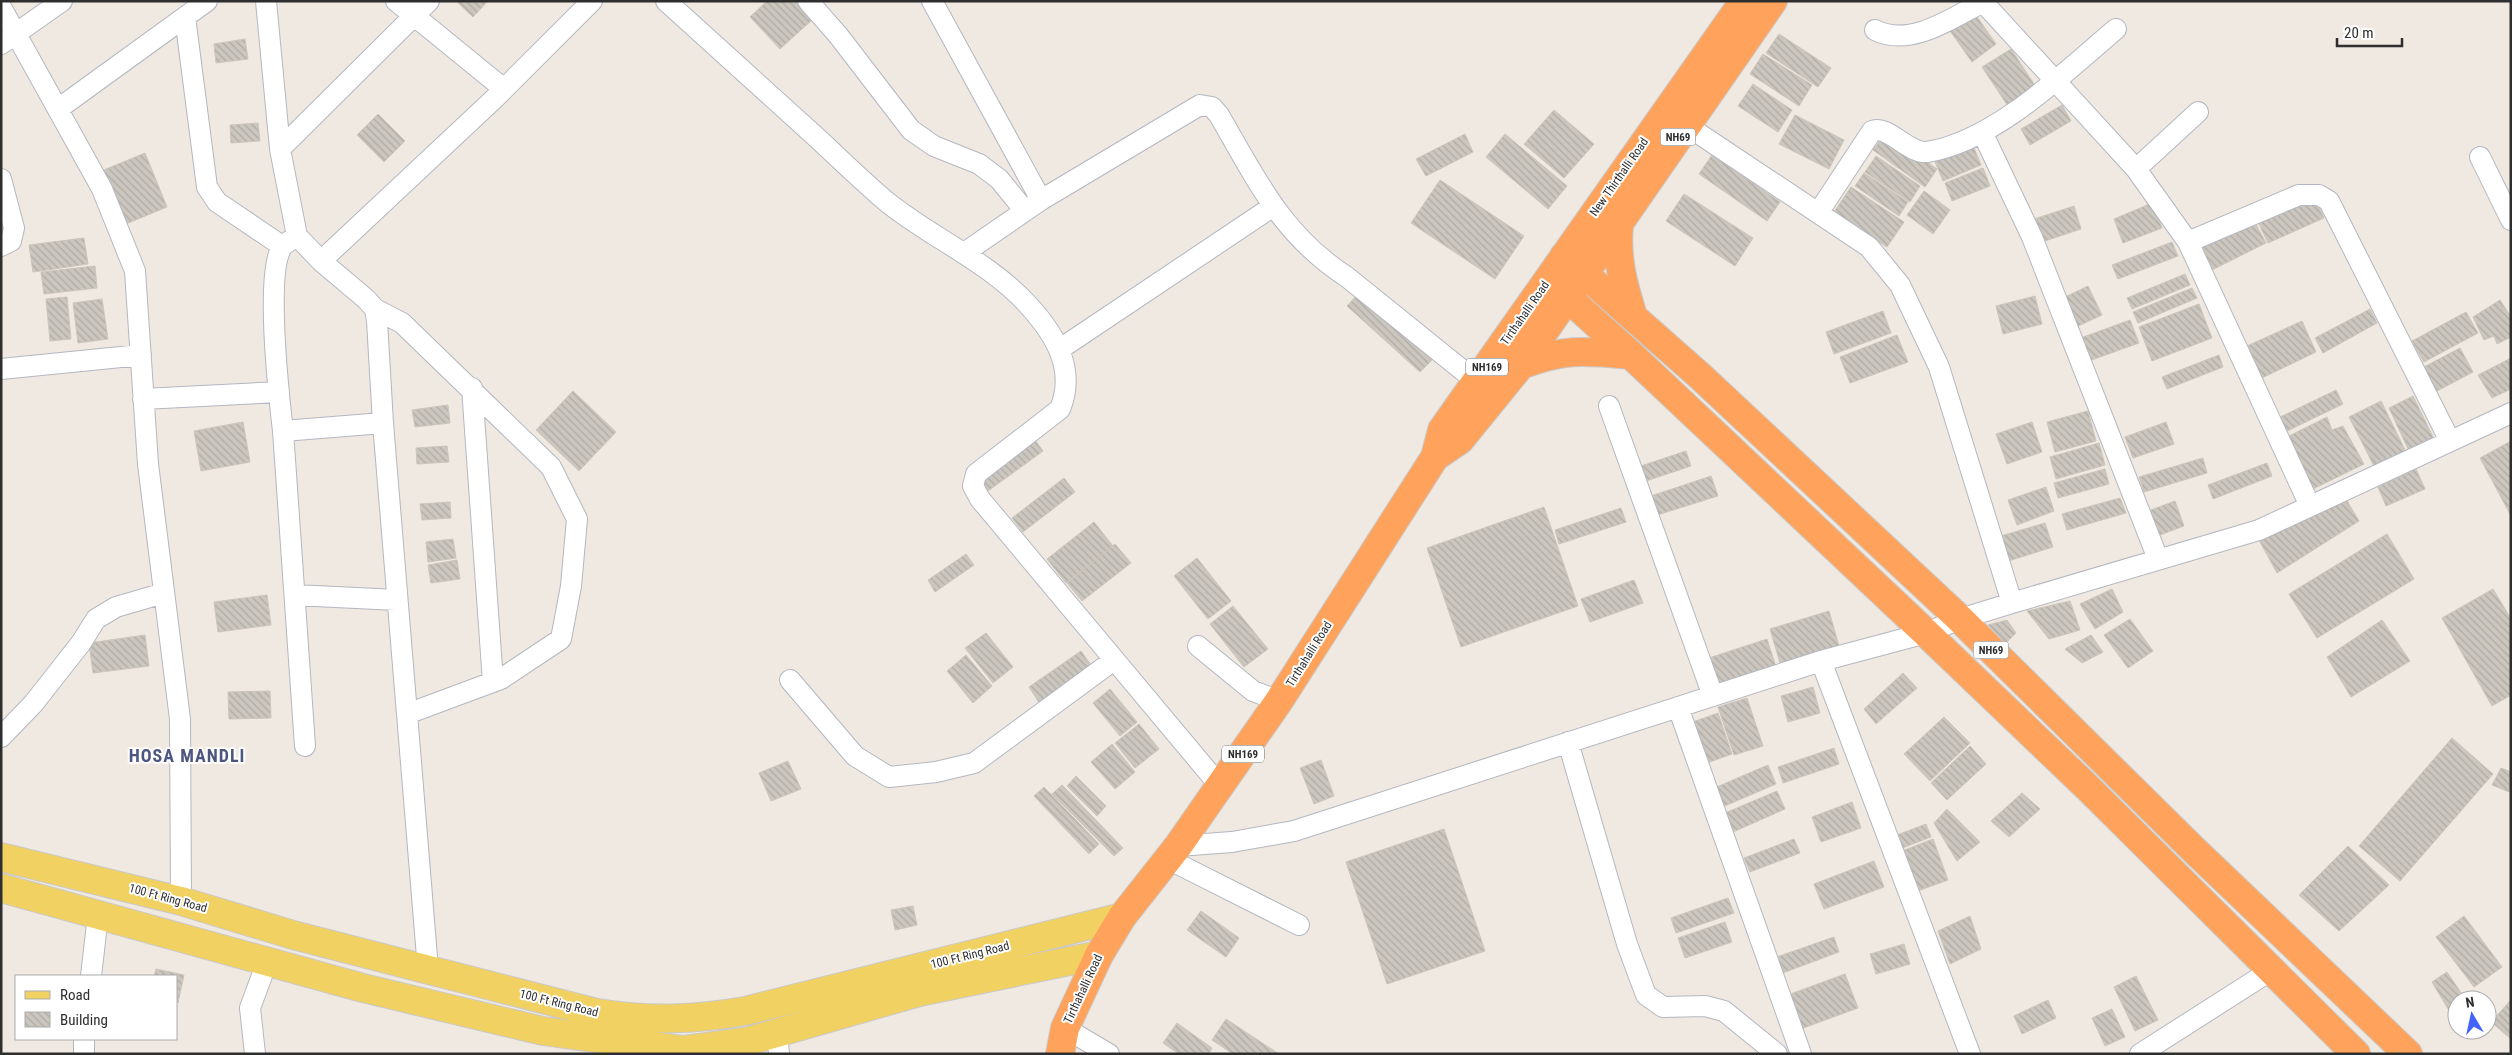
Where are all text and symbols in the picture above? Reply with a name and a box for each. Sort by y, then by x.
scale bar [2337,15,2402,47]
text: 20 m [2344,24,2374,42]
road number: NH69 [1660,128,1696,146]
street label: New Thirthalli Road [1587,135,1651,219]
street label: Tirthahalli Road [1498,278,1552,348]
road number: NH169 [1466,358,1508,376]
street label: Tirthahalli Road [1283,619,1335,689]
road number: NH69 [1974,642,2008,658]
district label: HOSA MANDLI [129,745,245,766]
road number: NH169 [1222,746,1264,762]
street label: 100 Ft Ring Road [127,881,209,915]
street label: 100 Ft Ring Road [929,938,1011,972]
street label: Tirthahalli Road [1061,952,1105,1026]
legend [15,975,178,1040]
text: Road [60,986,90,1004]
street label: 100 Ft Ring Road [518,986,600,1020]
north arrow [2447,990,2497,1040]
text: N [2464,994,2475,1011]
text: Building [60,1011,108,1029]

